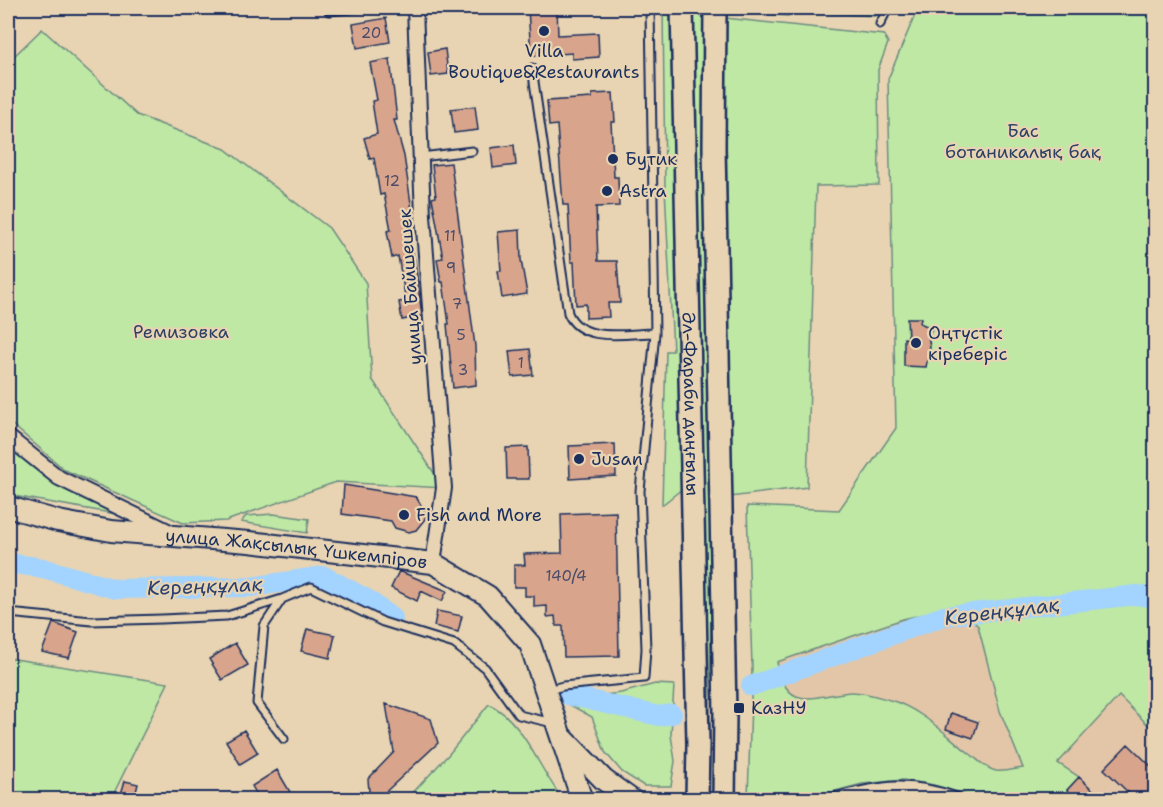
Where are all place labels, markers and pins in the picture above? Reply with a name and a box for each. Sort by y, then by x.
marker: Villa Boutique&Restaurants [537,24,551,38]
place label: Villa Boutique&Restaurants [448,39,640,84]
place label: Бутик [625,147,677,171]
marker: Бутик [606,152,620,166]
place label: Astra [619,179,667,203]
marker: Astra [600,184,614,198]
place label: Оңтүстік кіреберіс [928,321,1007,366]
marker: Оңтүстік кіреберіс [909,336,923,350]
place label: Jusan [591,447,643,471]
marker: Jusan [572,452,586,466]
place label: Fish and More [416,503,542,527]
marker: Fish and More [397,508,411,522]
place label: КазНУ [751,696,806,720]
marker: КазНУ [732,701,746,715]

